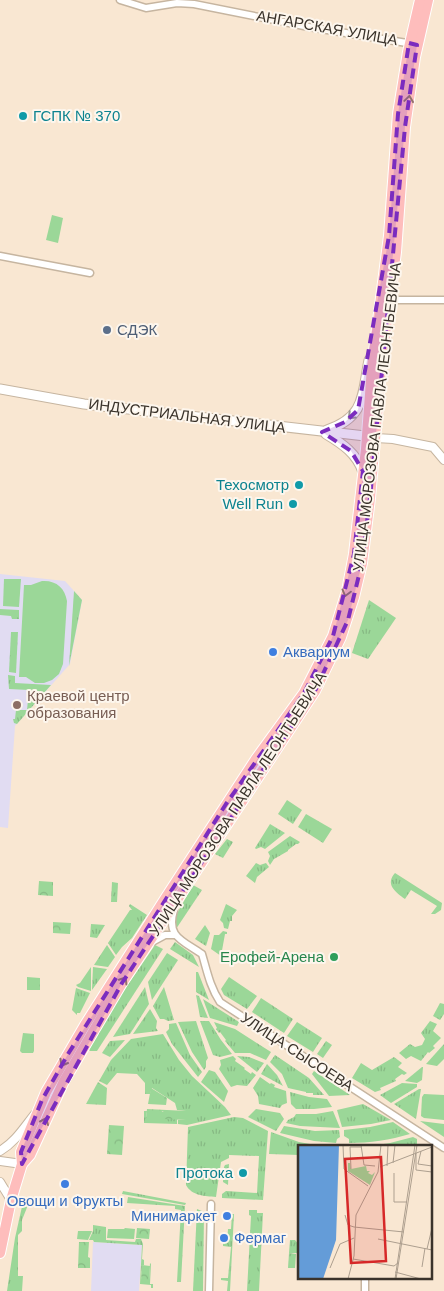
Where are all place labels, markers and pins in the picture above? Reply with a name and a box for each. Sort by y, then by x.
place label: ГСПК № 370 [33,107,120,124]
marker: ГСПК № 370 [17,110,29,122]
place label: СДЭК [117,321,157,338]
marker: СДЭК [101,324,113,336]
place label: Техосмотр [216,476,289,493]
marker: Техосмотр [293,479,305,491]
place label: Well Run [222,495,283,512]
marker: Well Run [287,498,299,510]
place label: Аквариум [283,643,350,660]
marker: Аквариум [267,646,279,658]
place label: Краевой центр образования [27,687,130,721]
marker: Краевой центр образования [11,699,23,711]
place label: Ерофей-Арена [220,948,325,965]
marker: Ерофей-Арена [328,951,340,963]
place label: Протока [176,1164,234,1181]
marker: Протока [237,1167,249,1179]
marker: Овощи и Фрукты [59,1178,71,1190]
place label: Овощи и Фрукты [7,1192,123,1209]
place label: Минимаркет [131,1207,217,1224]
marker: Минимаркет [221,1210,233,1222]
place label: Фермаг [234,1229,287,1246]
marker: Фермаг [218,1232,230,1244]

